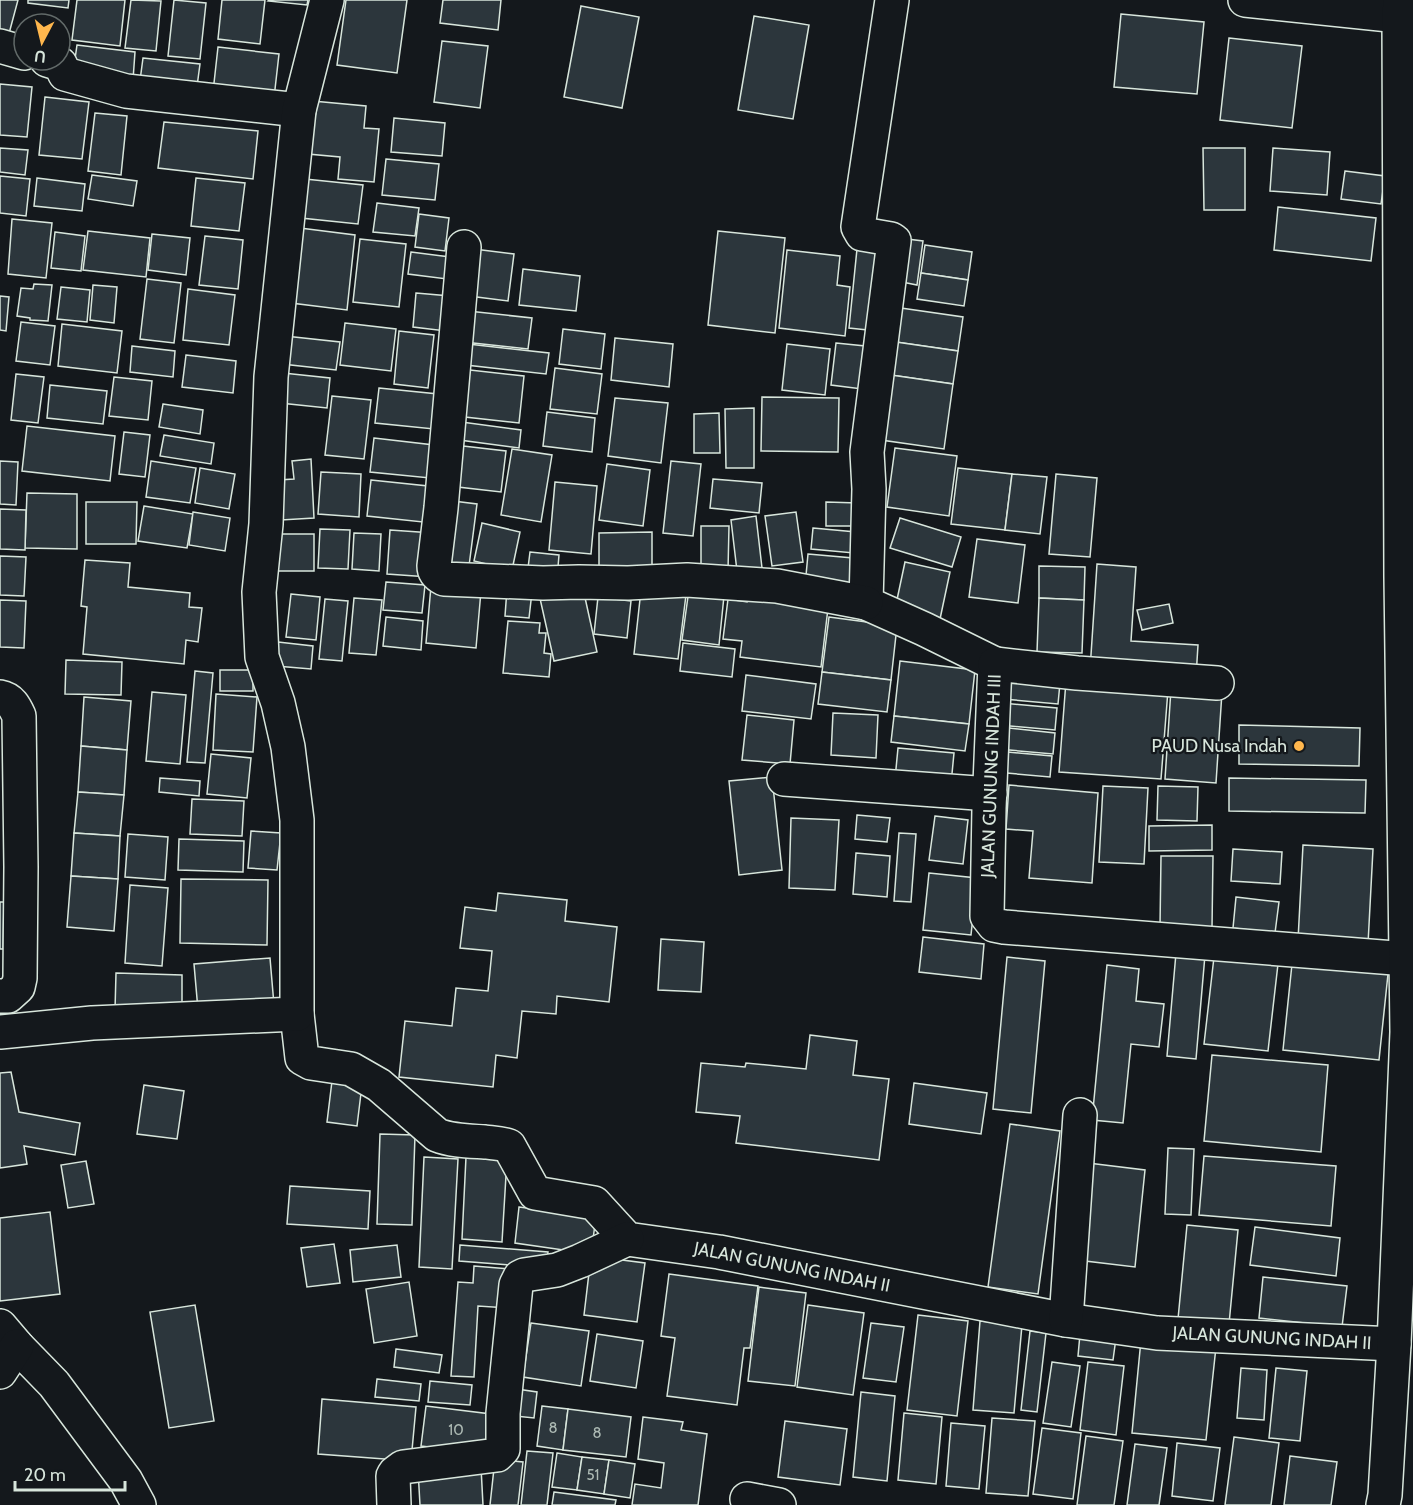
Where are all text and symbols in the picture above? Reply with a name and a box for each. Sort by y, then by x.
north arrow [12,12,72,72]
text: U [33,46,47,67]
street label: JALAN GUNUNG INDAH III [976,674,1006,879]
place label: PAUD Nusa Indah [1152,735,1287,757]
marker: PAUD Nusa Indah [1292,739,1306,753]
street label: JALAN GUNUNG INDAH II [691,1237,892,1297]
street label: JALAN GUNUNG INDAH II [1171,1322,1372,1354]
house number: 8 [548,1419,558,1437]
house number: 10 [448,1421,464,1439]
house number: 8 [592,1424,602,1442]
scale bar [15,1454,124,1492]
text: 20 m [24,1464,66,1486]
house number: 51 [586,1466,600,1484]

